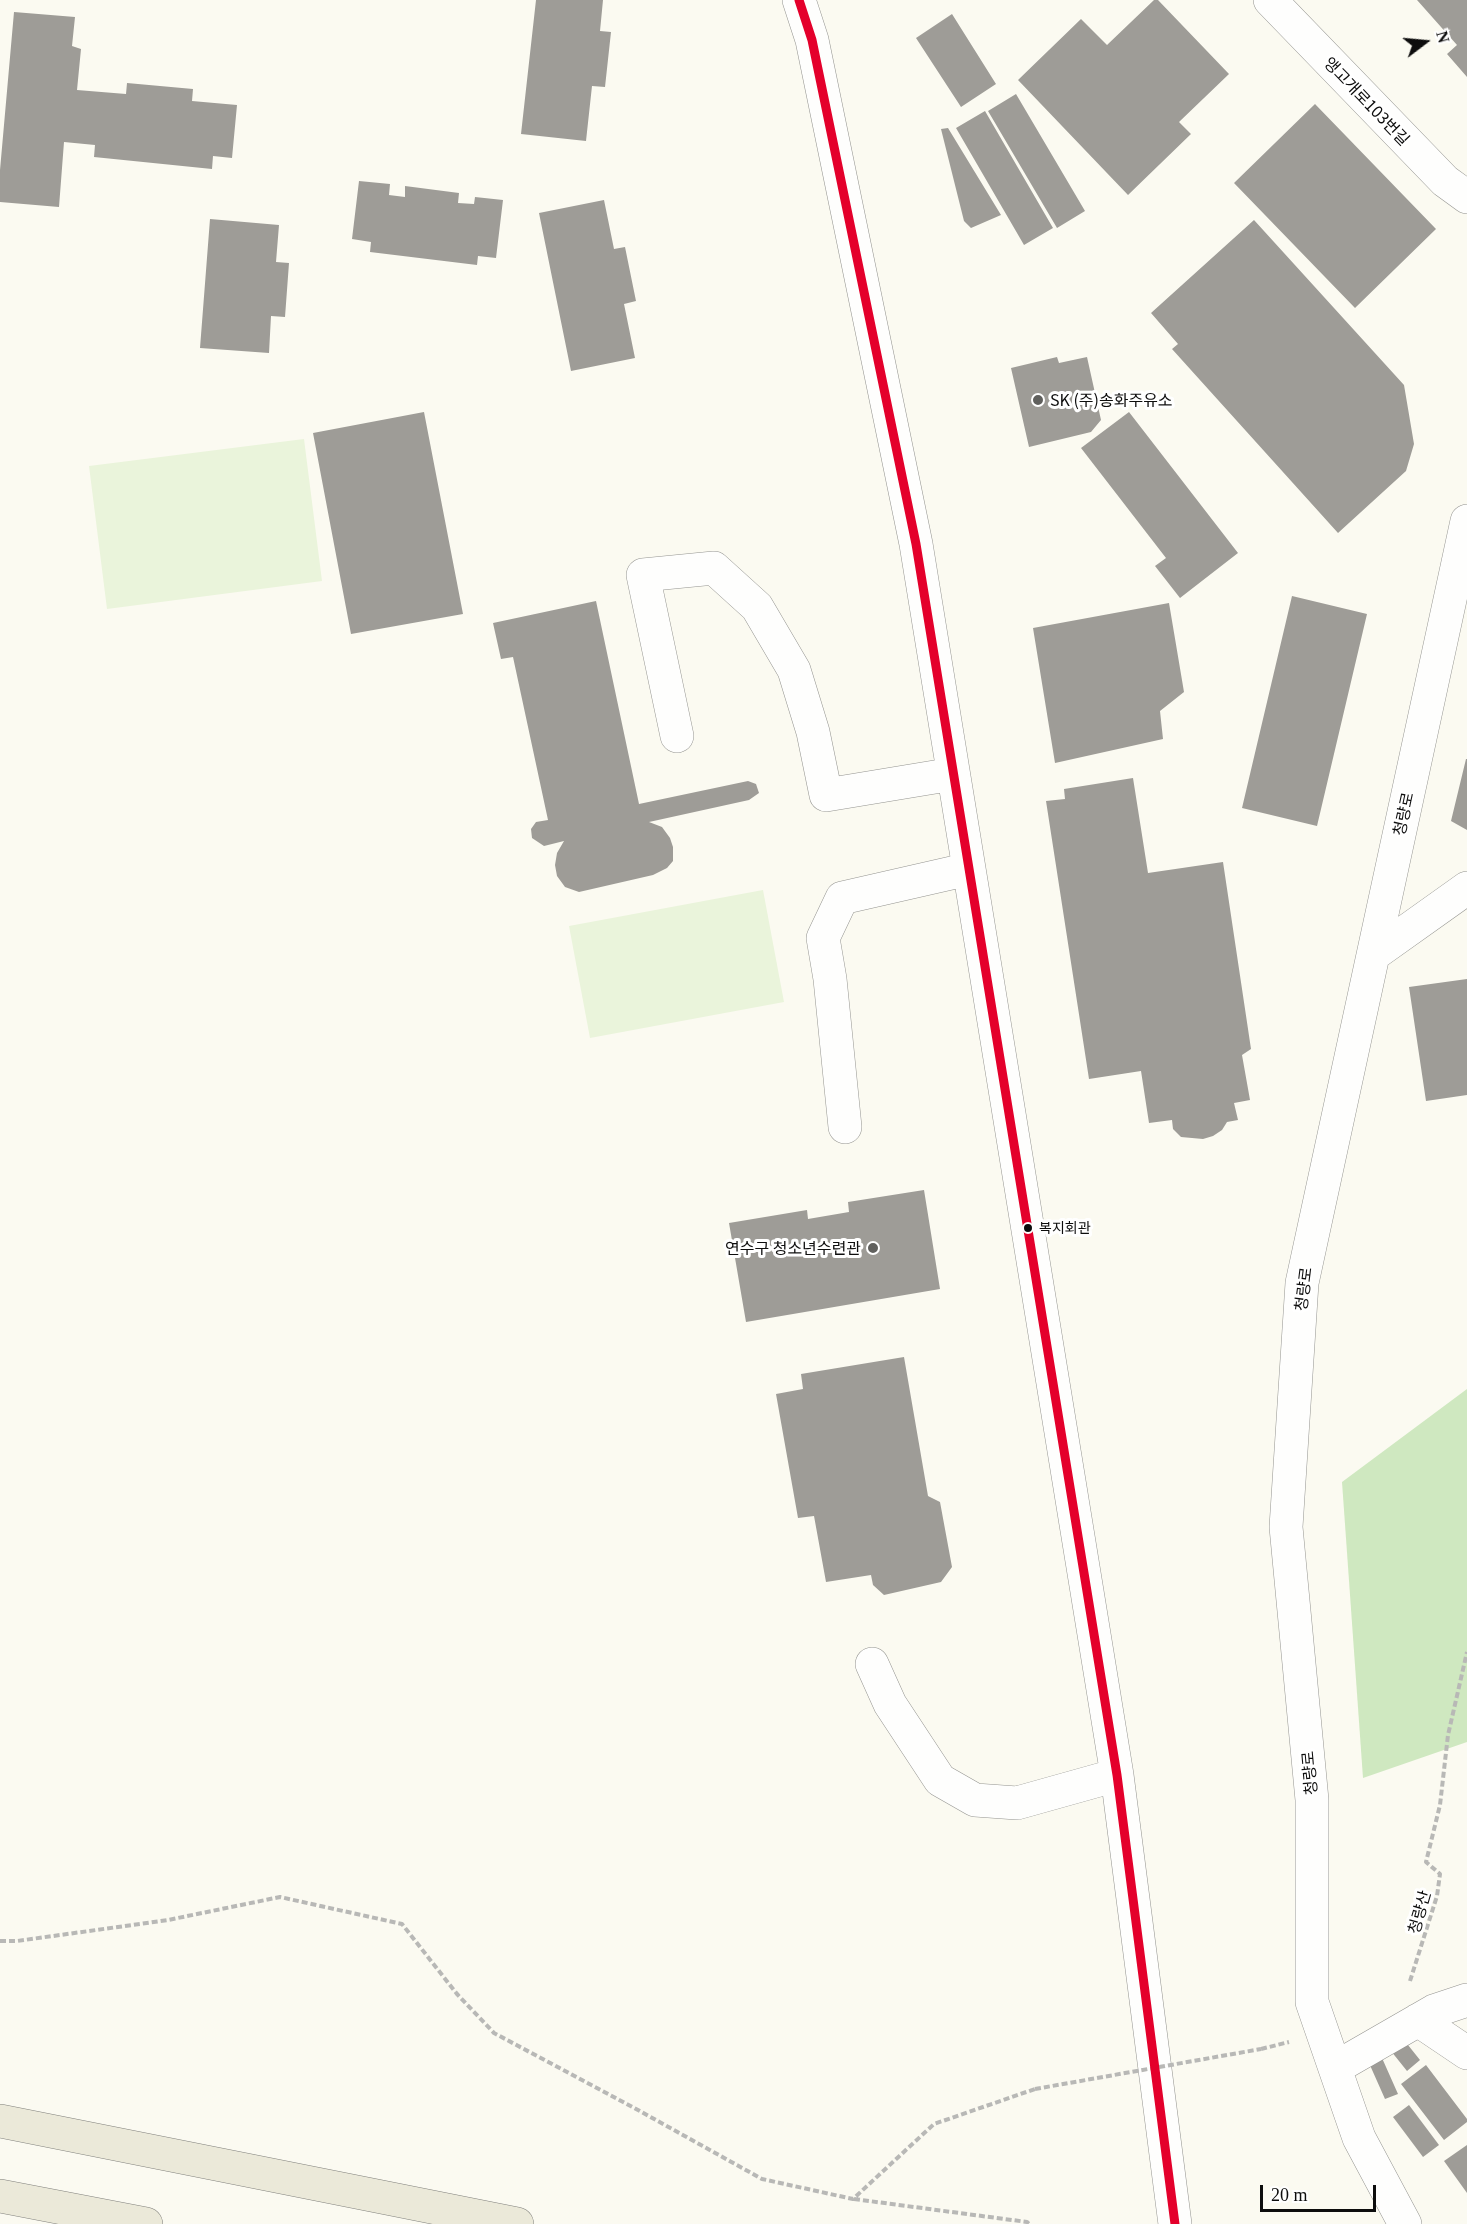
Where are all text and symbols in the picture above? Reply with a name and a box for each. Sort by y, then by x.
north arrow [1395,12,1455,72]
text: N [1433,29,1453,45]
street label: 앵고개로103번길 [1320,53,1414,149]
place label: SK (주)송화주유소 [1050,390,1173,410]
marker: SK (주)송화주유소 [1031,393,1045,407]
street label: 청량로 [1389,790,1417,838]
place label: 복지회관 [1039,1220,1091,1236]
marker: 복지회관 [1022,1222,1034,1234]
place label: 연수구 청소년수련관 [725,1238,861,1258]
marker: 연수구 청소년수련관 [866,1241,880,1255]
street label: 청량로 [1291,1266,1315,1312]
street label: 청량로 [1298,1750,1320,1796]
street label: 청량산 [1404,1888,1434,1936]
scale bar [1263,2173,1378,2211]
text: 20 m [1271,2185,1308,2205]

